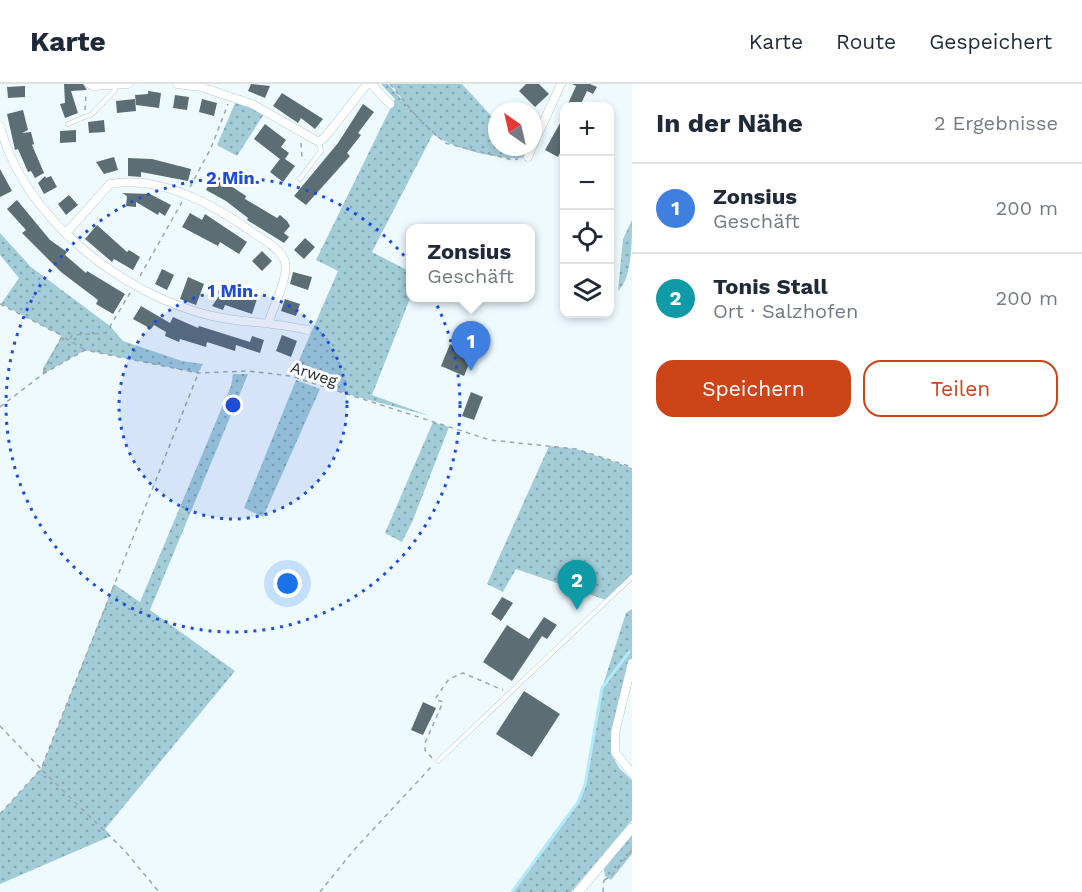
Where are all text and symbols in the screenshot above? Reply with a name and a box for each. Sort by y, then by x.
text: Karte [30,25,106,58]
text: Karte [749,29,803,54]
text: Route [836,29,896,54]
text: Gespeichert [929,29,1052,54]
north arrow [488,102,542,156]
map controls [560,102,614,318]
button: + [560,102,614,156]
text: In der Nähe [656,108,803,138]
text: 2 Ergebnisse [934,111,1058,135]
button: − [560,156,614,210]
text: 2 Min. [206,167,260,188]
text: Zonsius [713,184,797,209]
text: 1 [671,196,680,220]
text: 200 m [996,196,1058,220]
text: Geschäft [713,209,800,233]
button: locate [560,210,614,264]
popup [406,224,535,302]
text: Zonsius [427,239,511,264]
text: Geschäft [427,264,514,288]
button: layers [560,264,614,318]
text: Tonis Stall [713,274,828,299]
text: 1 Min. [208,280,258,301]
text: 2 [670,286,681,310]
text: 200 m [996,286,1058,310]
text: Ort · Salzhofen [713,299,858,323]
pin: 1 [452,322,490,371]
street label: Arweg [288,358,340,391]
button: Speichern [656,360,851,417]
button: Teilen [863,360,1058,417]
centre of rings [223,395,243,415]
pin: 2 [558,560,596,610]
your location [273,569,302,598]

